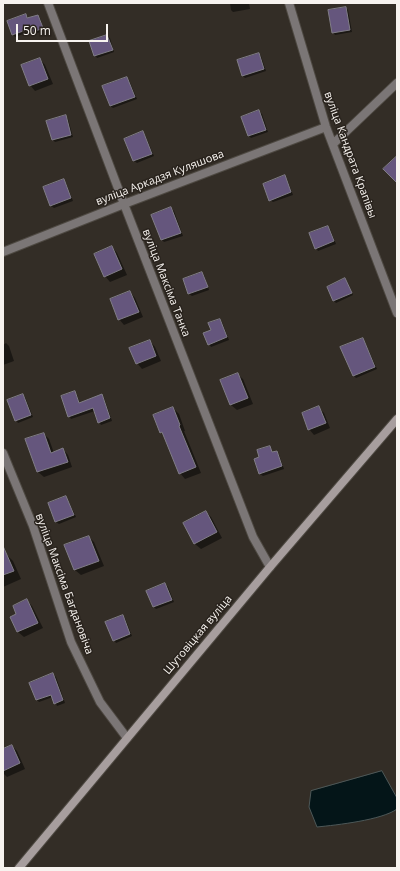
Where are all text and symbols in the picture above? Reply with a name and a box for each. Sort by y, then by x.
scale bar [18,16,110,42]
text: 50 m [23,22,51,39]
street label: вуліца Кандрата Крапівы [321,90,379,220]
street label: вуліца Аркадзя Куляшова [94,147,226,209]
street label: вуліца Максіма Танка [139,227,193,339]
street label: вуліца Максіма Багдановіча [32,512,96,656]
street label: Шутовіцкая вуліца [161,593,235,677]

